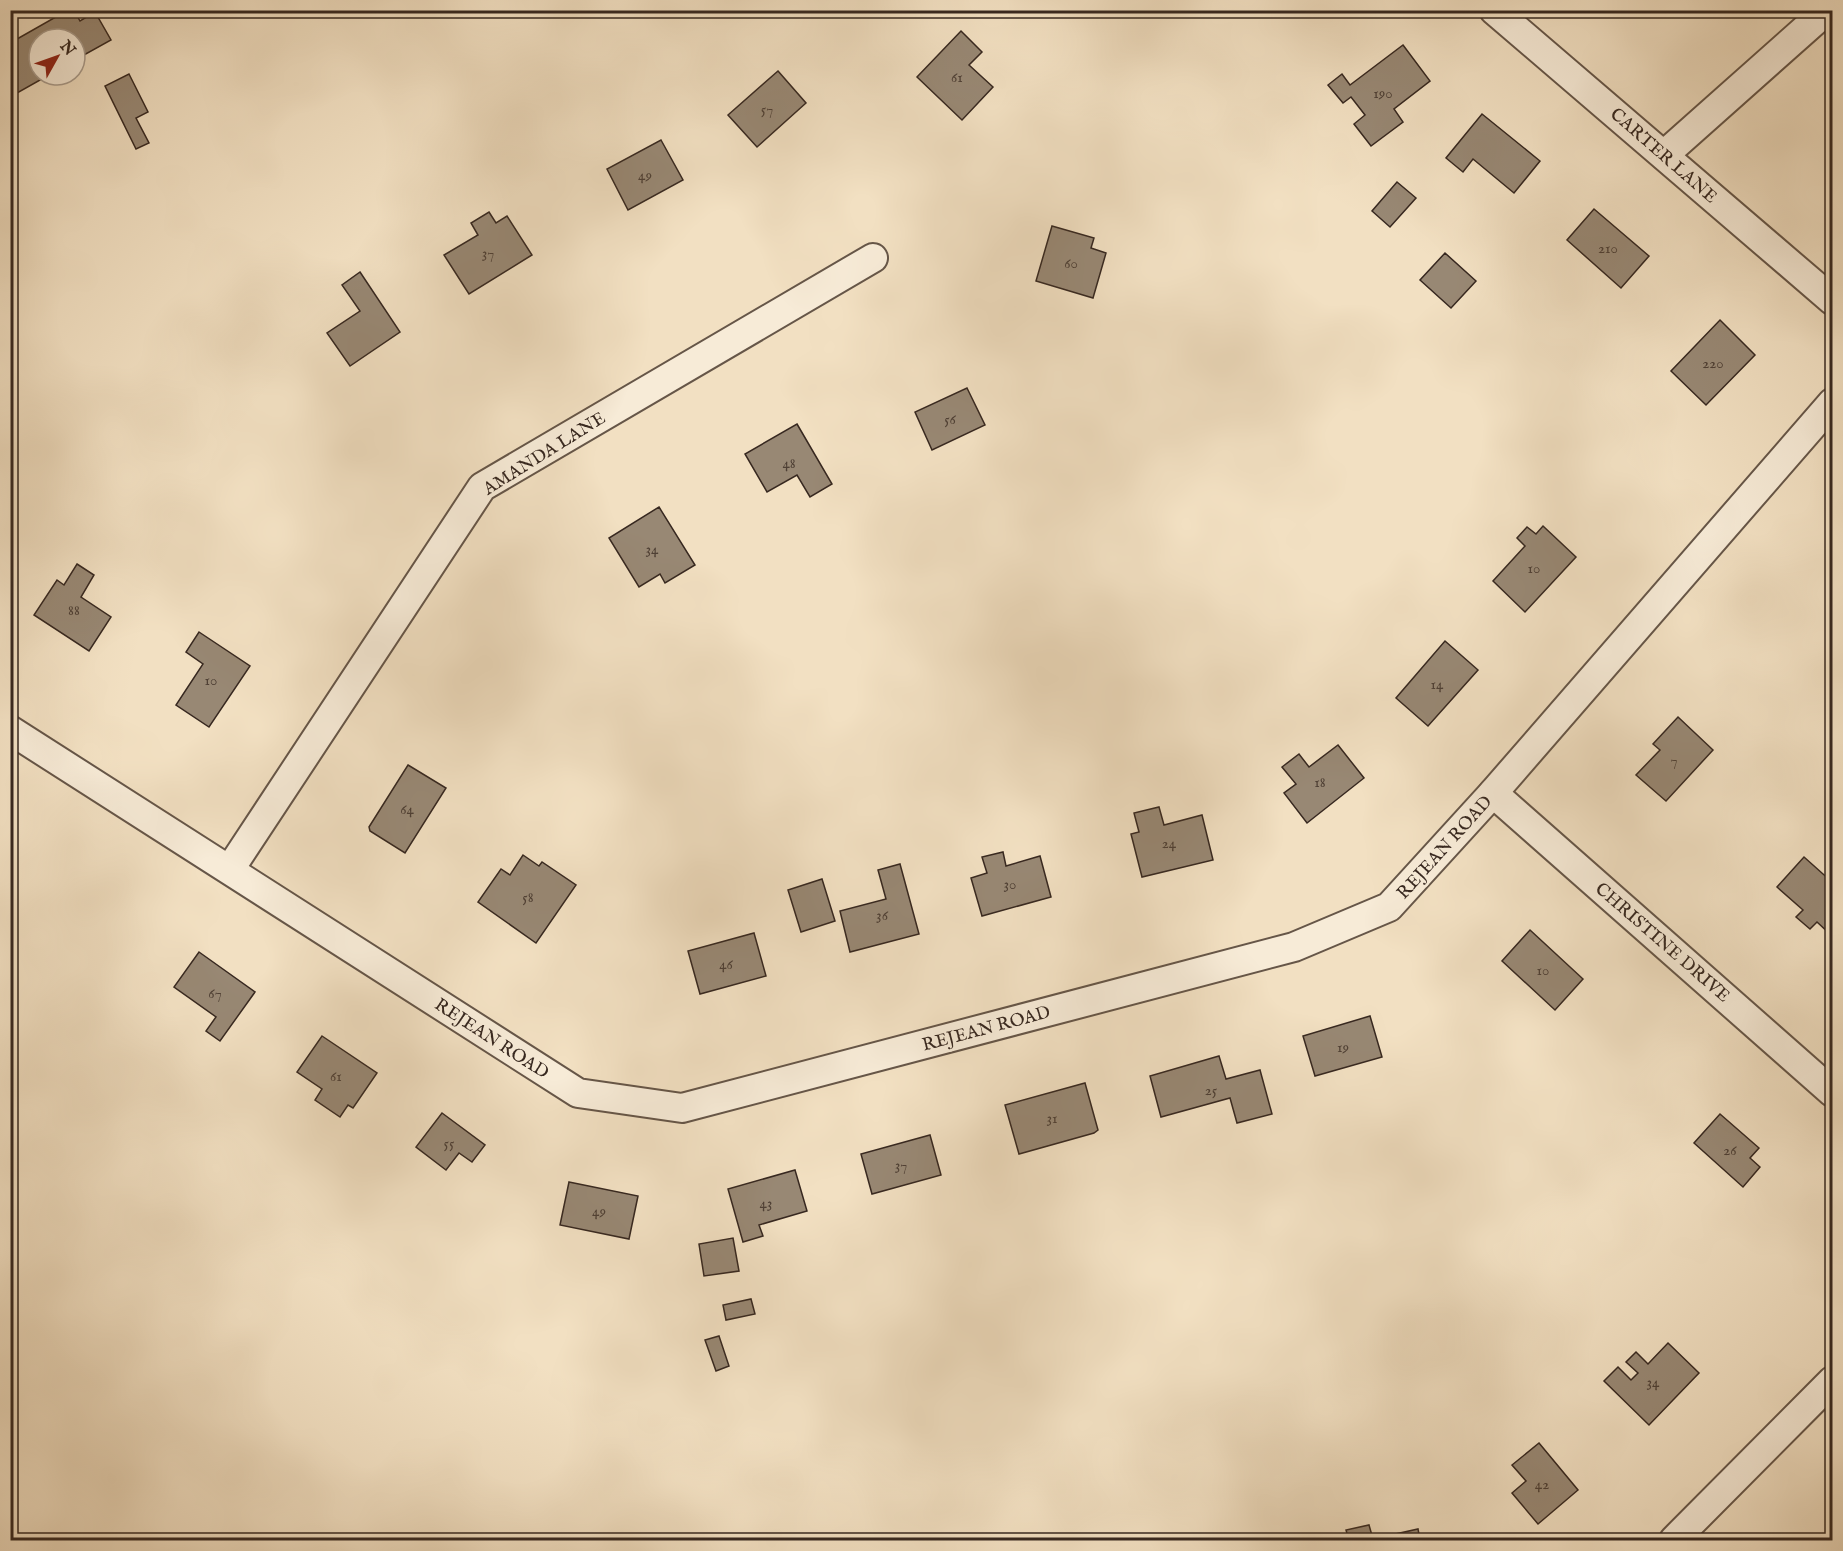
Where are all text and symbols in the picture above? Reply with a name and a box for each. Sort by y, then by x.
north arrow [27,27,87,87]
text: N [54,36,79,60]
house number: 61 [951,68,963,87]
house number: 190 [1373,84,1393,103]
house number: 57 [761,100,773,119]
street label: CARTER LANE [1605,103,1721,209]
house number: 49 [638,166,652,185]
house number: 210 [1598,239,1618,258]
house number: 37 [482,244,494,263]
house number: 60 [1064,254,1078,273]
house number: 220 [1702,354,1724,373]
street label: AMANDA LANE [478,407,610,502]
house number: 56 [944,410,957,429]
house number: 48 [782,454,796,473]
house number: 34 [646,540,659,559]
house number: 10 [1528,559,1540,578]
house number: 88 [68,601,80,620]
house number: 10 [205,671,217,690]
house number: 14 [1431,675,1444,694]
house number: 7 [1670,751,1678,770]
house number: 18 [1314,773,1326,792]
street label: REJEAN ROAD [1392,791,1498,905]
house number: 64 [400,800,414,819]
house number: 24 [1162,834,1177,853]
house number: 30 [1004,875,1016,894]
street label: CHRISTINE DRIVE [1590,878,1734,1008]
house number: 58 [522,888,534,907]
house number: 36 [876,906,889,925]
house number: 46 [719,955,734,974]
house number: 10 [1537,961,1549,980]
house number: 67 [208,984,222,1003]
street label: REJEAN ROAD [430,994,553,1085]
street label: REJEAN ROAD [920,1001,1053,1058]
house number: 19 [1337,1038,1349,1057]
house number: 61 [330,1067,342,1086]
house number: 25 [1205,1081,1218,1100]
house number: 31 [1046,1109,1058,1128]
house number: 55 [444,1134,455,1153]
house number: 26 [1723,1141,1737,1160]
house number: 37 [895,1156,907,1175]
house number: 43 [760,1194,772,1213]
house number: 49 [592,1202,606,1221]
house number: 34 [1647,1373,1660,1392]
house number: 42 [1535,1475,1549,1494]

